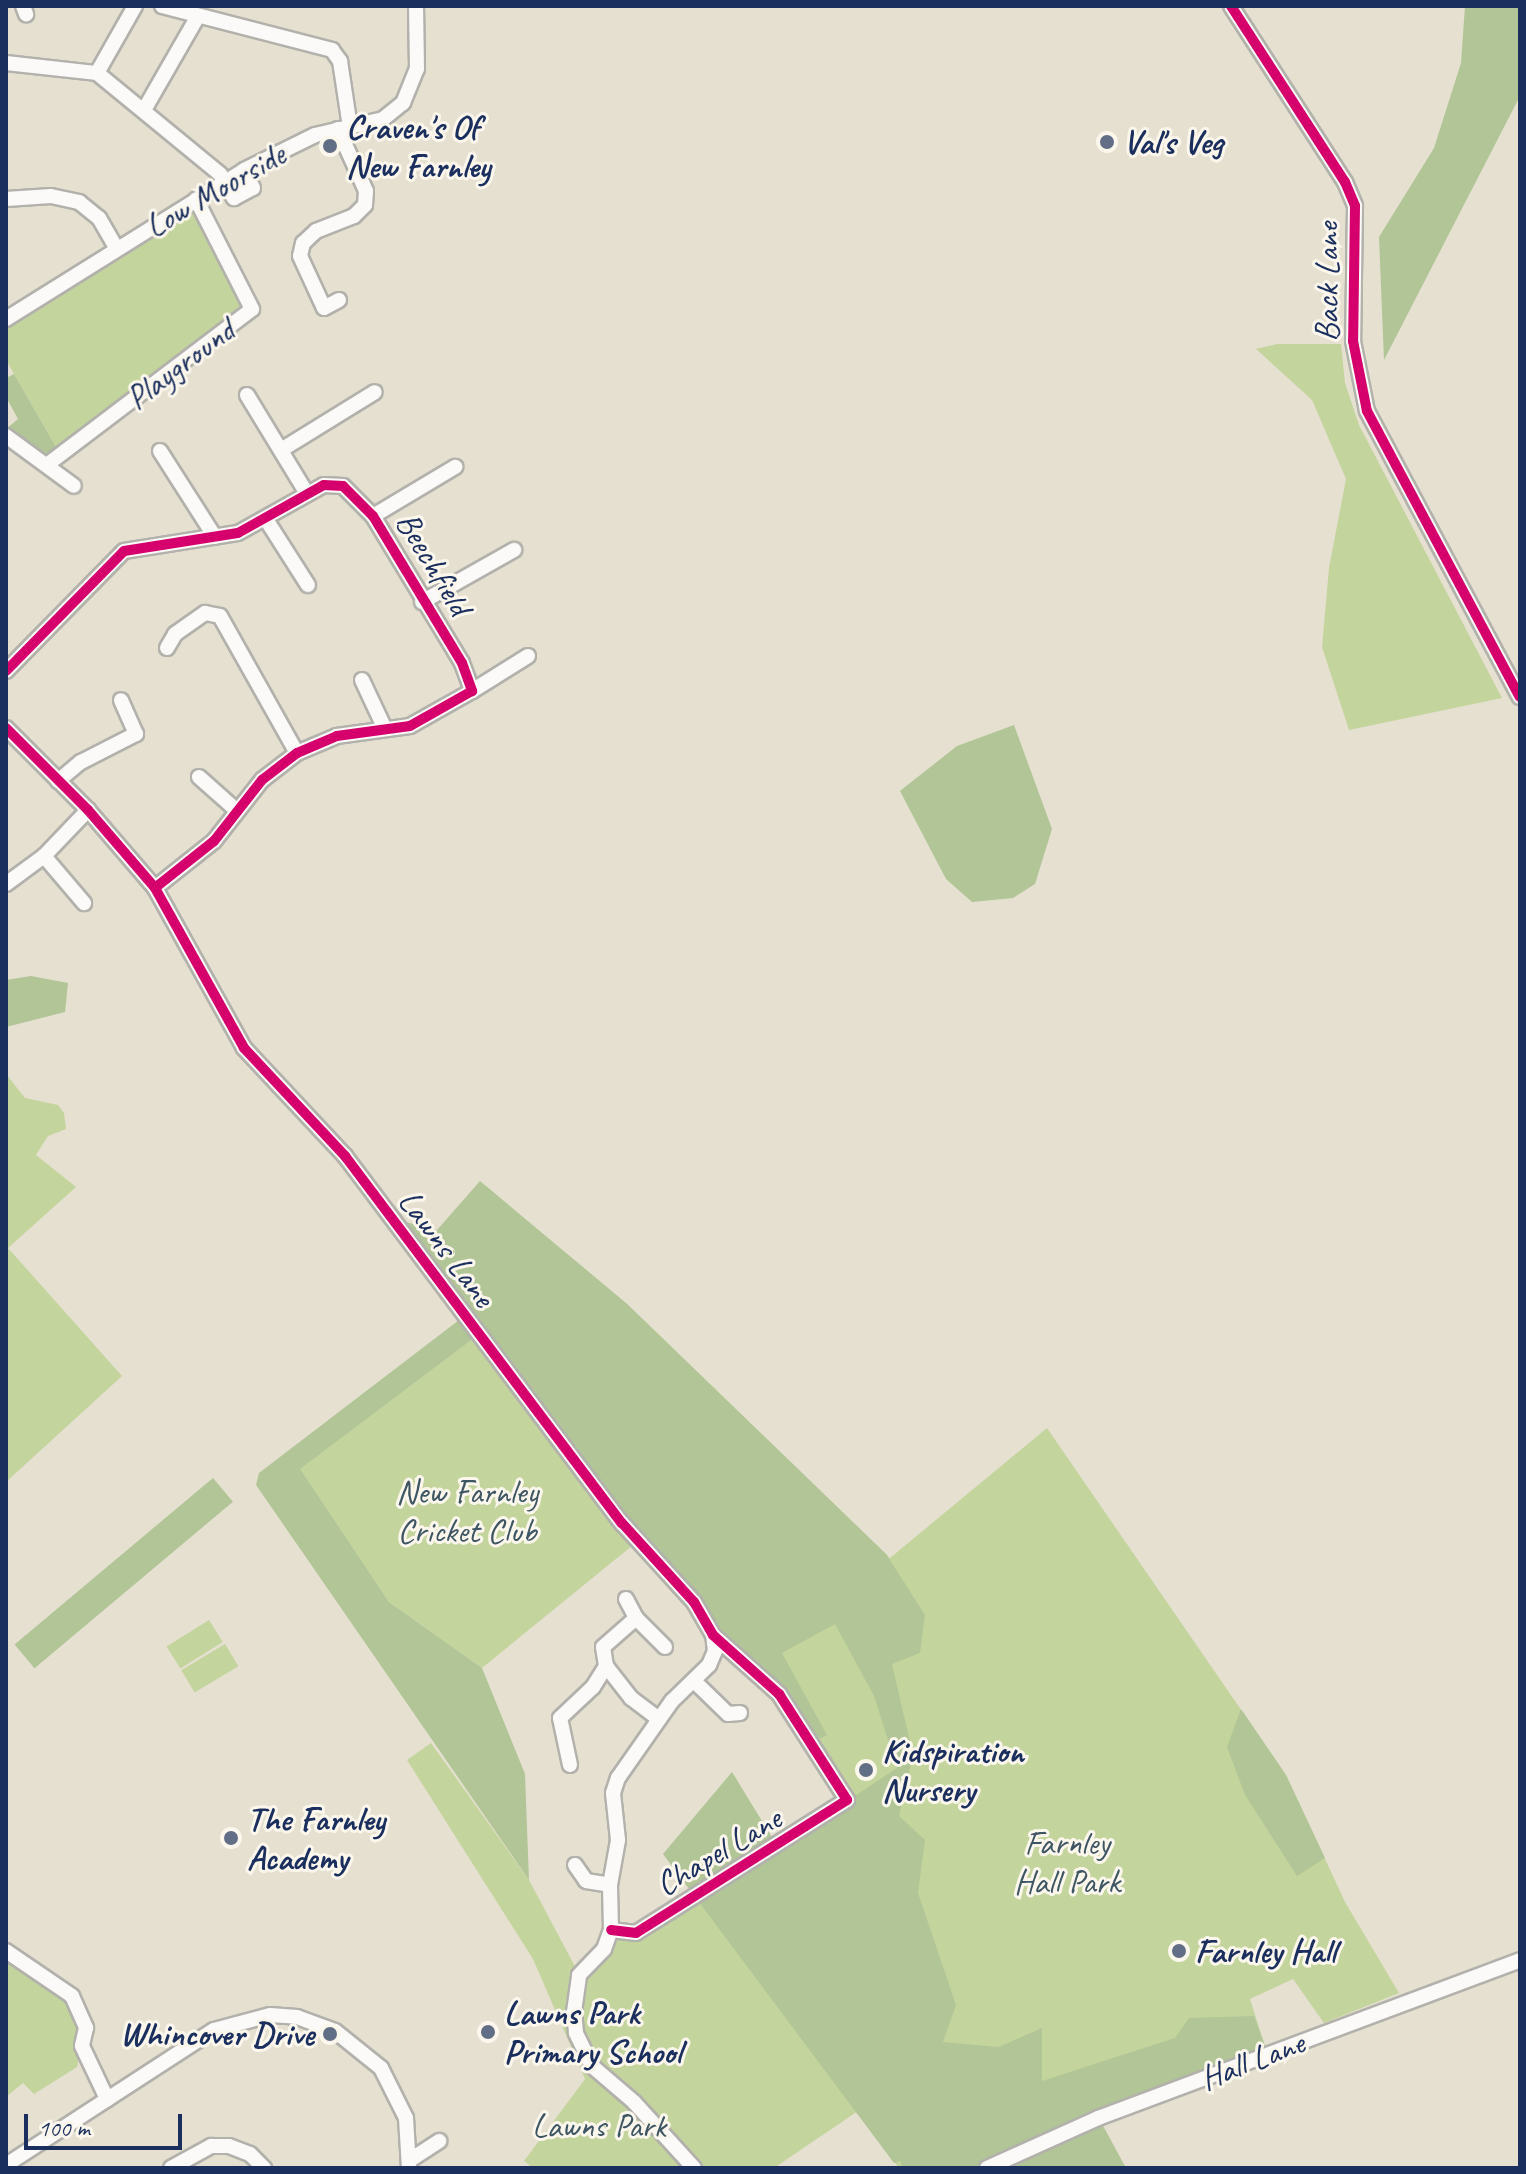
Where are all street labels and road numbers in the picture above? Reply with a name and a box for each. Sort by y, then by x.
street label: Low Moorside [138,134,292,246]
street label: Back Lane [1307,222,1347,342]
street label: Playground [117,310,243,418]
street label: Beechfield [387,504,481,622]
street label: Lawns Lane [389,1181,505,1315]
street label: Chapel Lane [647,1797,789,1905]
street label: Hall Lane [1194,2021,1310,2099]

